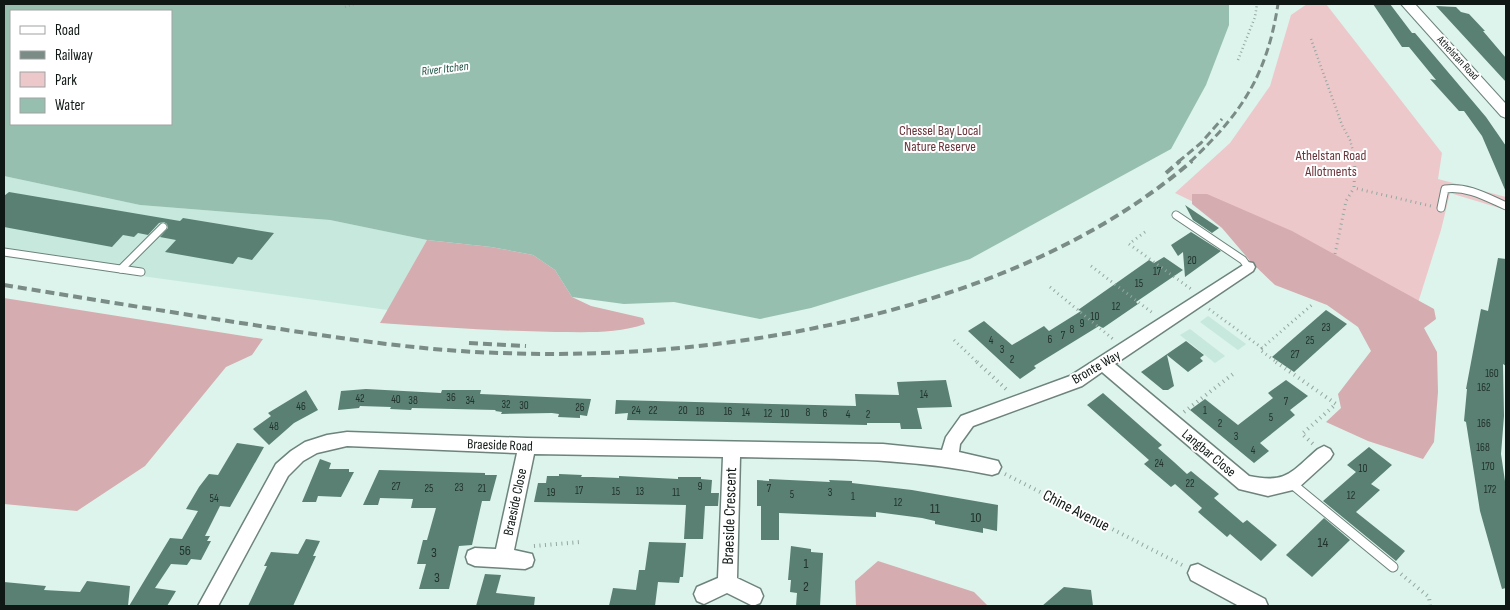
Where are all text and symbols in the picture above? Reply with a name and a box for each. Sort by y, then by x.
legend [10,10,172,125]
text: Road [55,21,80,40]
street label: Athelstan Road [1434,33,1482,83]
text: Railway [55,46,93,65]
water label: River Itchen [421,59,469,79]
text: Park [55,71,77,90]
text: Water [55,96,86,115]
park label: Chessel Bay Local Nature Reserve [899,122,981,155]
park label: Athelstan Road Allotments [1295,147,1366,180]
house number: 20 [1187,254,1197,267]
house number: 17 [1153,265,1162,278]
house number: 15 [1135,277,1143,290]
house number: 12 [1112,300,1121,313]
house number: 10 [1091,310,1099,323]
house number: 9 [1080,317,1085,330]
house number: 23 [1321,321,1331,334]
house number: 8 [1070,323,1075,336]
house number: 7 [1061,329,1066,342]
house number: 6 [1048,333,1053,346]
house number: 4 [989,334,994,347]
house number: 25 [1306,334,1314,347]
house number: 3 [1000,343,1005,356]
street label: Bronte Way [1069,346,1124,388]
house number: 27 [1291,348,1300,361]
house number: 2 [1010,353,1015,366]
house number: 160 [1485,367,1499,380]
house number: 162 [1477,381,1491,394]
house number: 14 [920,388,929,401]
house number: 36 [446,391,456,404]
house number: 42 [355,392,365,405]
house number: 40 [391,393,401,406]
house number: 38 [408,394,418,407]
house number: 34 [465,394,475,407]
house number: 7 [1284,395,1289,408]
house number: 32 [501,398,511,411]
house number: 30 [519,399,529,412]
house number: 46 [296,400,306,413]
house number: 26 [575,401,585,414]
house number: 24 [631,404,641,417]
house number: 22 [648,404,658,417]
house number: 20 [678,404,688,417]
house number: 1 [1203,404,1207,417]
house number: 18 [696,405,705,418]
house number: 16 [724,405,733,418]
house number: 14 [742,406,751,419]
house number: 8 [806,406,811,419]
house number: 12 [764,407,773,420]
house number: 10 [781,407,789,420]
house number: 6 [823,407,828,420]
house number: 4 [846,408,851,421]
house number: 2 [866,408,871,421]
house number: 5 [1269,411,1273,424]
house number: 2 [1218,417,1223,430]
house number: 166 [1477,417,1491,430]
house number: 48 [269,420,279,433]
street label: Langbar Close [1178,425,1240,481]
house number: 3 [1234,430,1239,443]
street label: Braeside Road [467,435,533,455]
house number: 168 [1476,441,1490,454]
house number: 4 [1251,444,1256,457]
house number: 24 [1154,457,1164,470]
house number: 170 [1481,460,1495,473]
house number: 10 [1359,462,1367,475]
street label: Braeside Close [500,467,530,537]
street label: Braeside Crescent [719,467,741,565]
house number: 22 [1185,477,1195,490]
house number: 27 [392,480,401,493]
house number: 9 [698,480,703,493]
house number: 23 [454,481,464,494]
house number: 25 [425,482,433,495]
house number: 21 [478,482,486,495]
house number: 7 [767,482,772,495]
house number: 172 [1484,483,1497,496]
house number: 17 [575,484,584,497]
house number: 15 [612,485,620,498]
house number: 13 [636,485,645,498]
house number: 19 [547,486,555,499]
house number: 11 [672,486,680,499]
house number: 3 [828,486,833,499]
street label: Chine Avenue [1039,486,1113,536]
house number: 5 [790,488,794,501]
house number: 12 [1347,489,1356,502]
house number: 1 [851,490,855,503]
house number: 54 [209,492,219,505]
house number: 12 [894,496,903,509]
house number: 11 [930,500,940,517]
house number: 10 [970,509,982,526]
house number: 14 [1318,534,1329,551]
house number: 56 [179,542,191,559]
house number: 3 [431,544,437,561]
house number: 1 [804,555,809,572]
house number: 3 [434,569,440,586]
house number: 2 [803,578,809,595]

